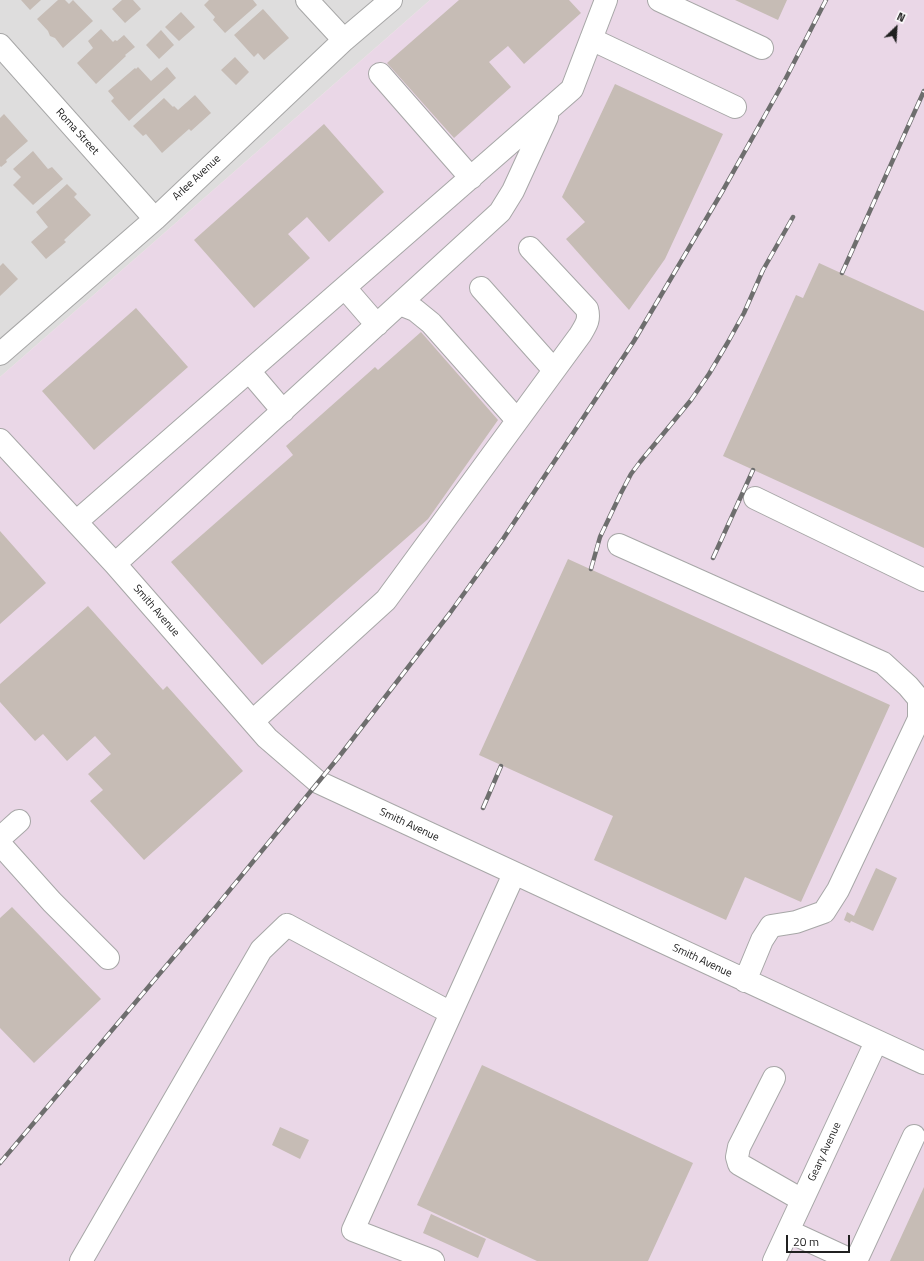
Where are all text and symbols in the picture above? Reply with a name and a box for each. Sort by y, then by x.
north arrow [876,8,916,48]
text: N [894,8,908,26]
street label: Roma Street [53,106,101,158]
street label: Arlee Avenue [170,152,224,204]
street label: Smith Avenue [130,582,182,640]
street label: Smith Avenue [377,805,441,845]
street label: Smith Avenue [670,941,734,981]
street label: Geary Avenue [806,1120,844,1184]
scale bar [788,1227,852,1253]
text: 20 m [793,1232,819,1251]

